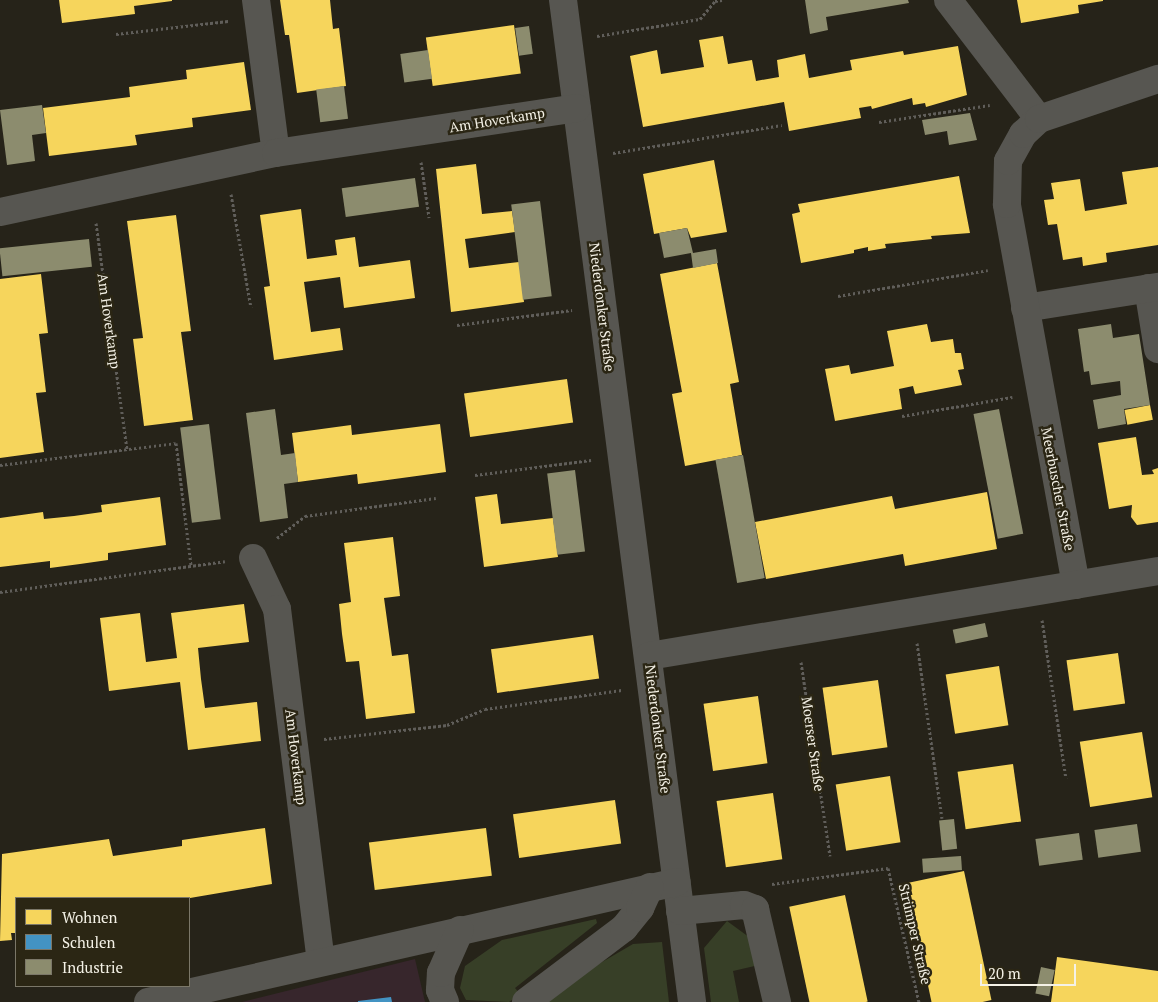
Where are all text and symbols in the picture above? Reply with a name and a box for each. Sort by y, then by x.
street label: Am Hoverkamp [448,104,546,136]
street label: Niederdonker Straße [586,242,618,372]
street label: Am Hoverkamp [94,272,124,370]
street label: Meerbuscher Straße [1038,426,1078,552]
street label: Niederdonker Straße [642,664,674,794]
street label: Moerser Straße [798,696,828,792]
street label: Am Hoverkamp [282,708,310,806]
street label: Strümper Straße [895,882,935,986]
legend [15,897,190,987]
text: Wohnen [62,907,118,927]
text: Schulen [62,932,115,952]
scale bar [983,954,1079,986]
text: Industrie [62,957,123,977]
text: 20 m [988,963,1021,983]

